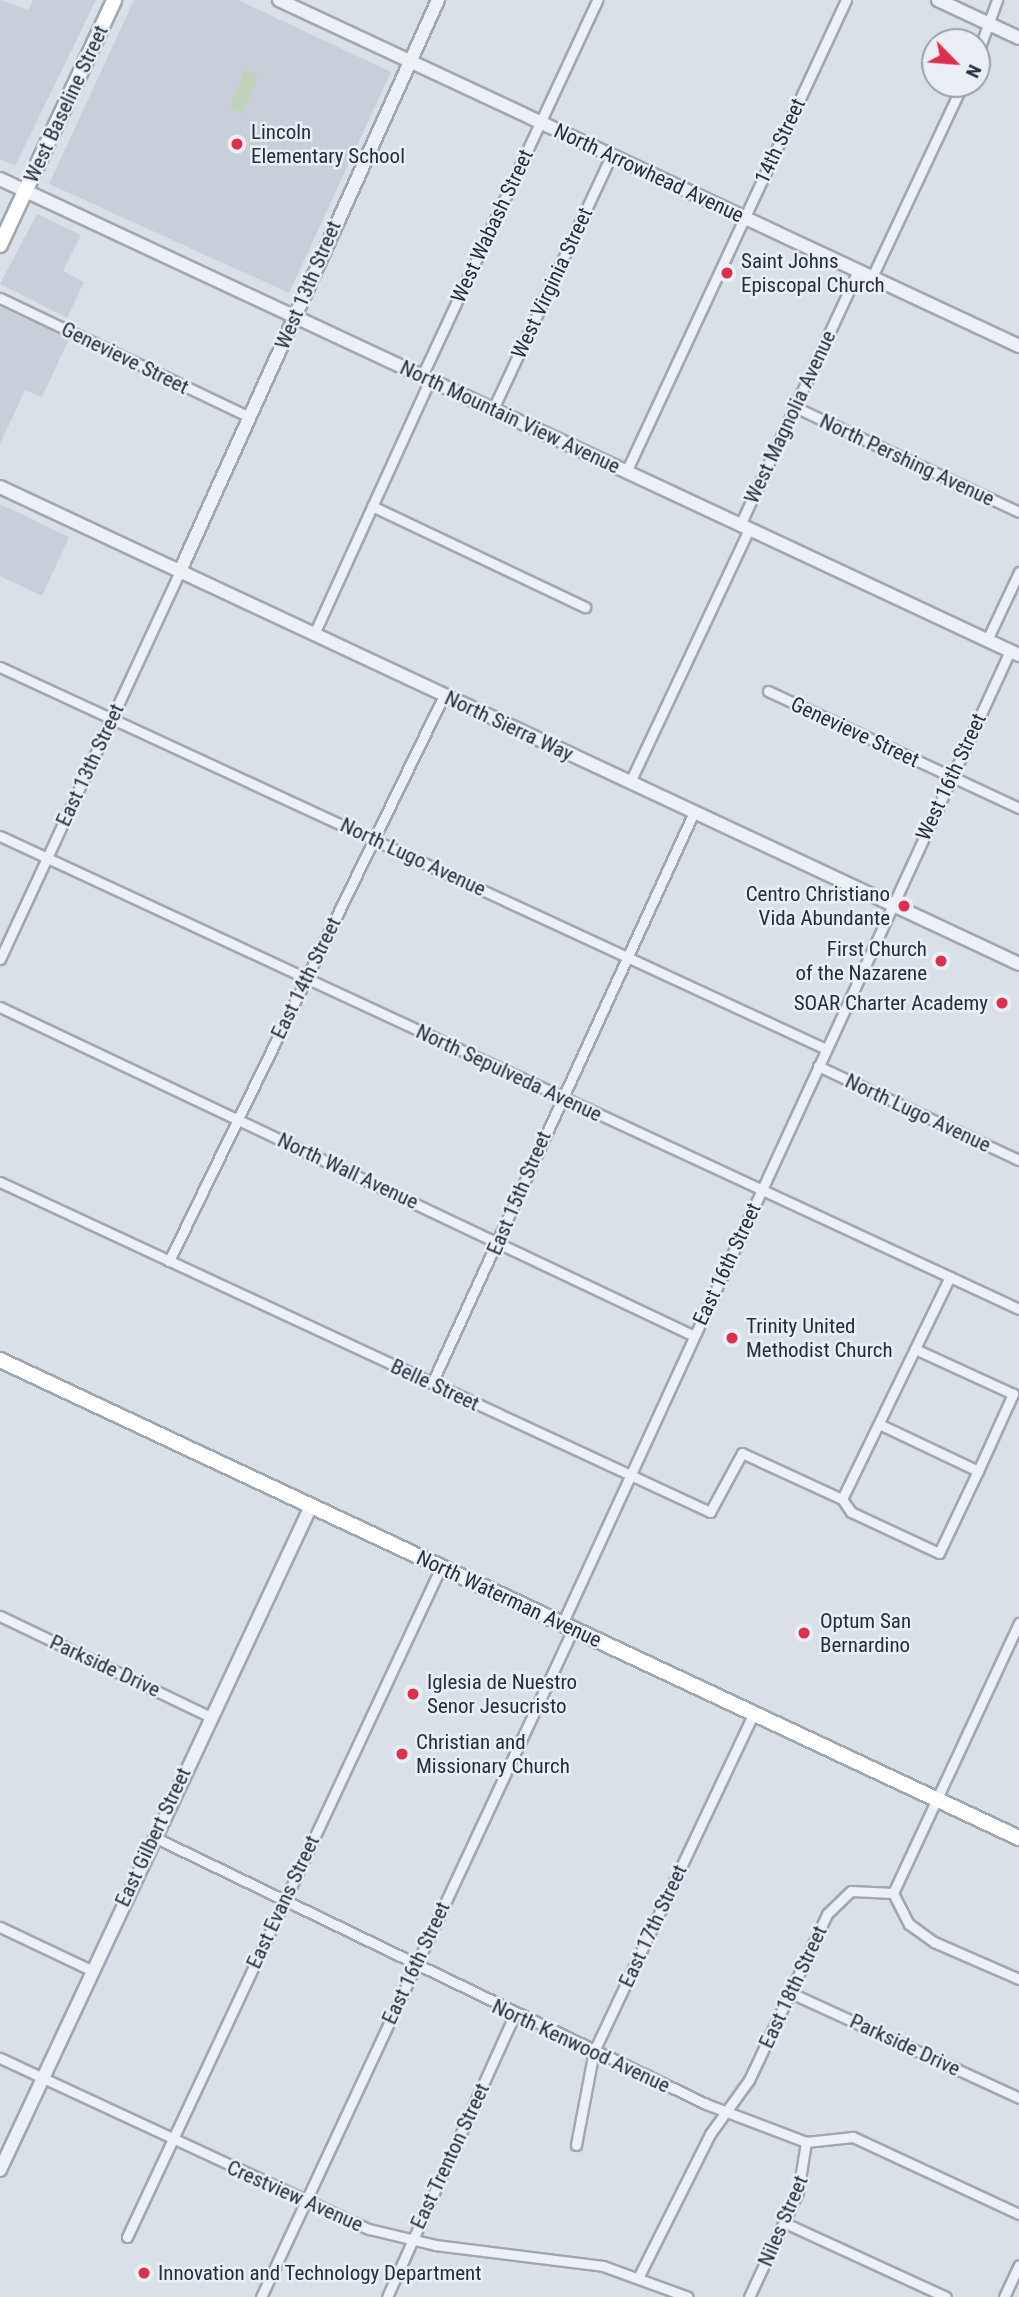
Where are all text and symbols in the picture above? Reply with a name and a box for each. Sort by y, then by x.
street label: West Baseline Street [18,21,114,187]
north arrow [921,28,991,98]
text: N [961,61,987,81]
street label: 14th Street [749,94,811,188]
street label: North Arrowhead Avenue [550,118,748,228]
place label: Lincoln Elementary School [251,119,405,169]
marker: Lincoln Elementary School [229,136,245,152]
street label: West Wabash Street [446,145,538,307]
street label: West Virginia Street [506,204,598,362]
street label: West 13th Street [270,217,346,353]
place label: Saint Johns Episcopal Church [741,248,885,298]
marker: Saint Johns Episcopal Church [719,265,735,281]
street label: Genevieve Street [57,316,193,400]
street label: West Magnolia Avenue [739,326,841,508]
street label: North Mountain View Avenue [396,355,624,479]
street label: North Pershing Avenue [816,408,998,512]
street label: North Sierra Way [441,685,577,767]
street label: Genevieve Street [787,691,923,773]
street label: East 13th Street [51,700,129,830]
street label: West 16th Street [911,709,991,845]
street label: North Lugo Avenue [336,812,490,902]
place label: Centro Christiano Vida Abundante [746,881,890,931]
marker: Centro Christiano Vida Abundante [896,898,912,914]
street label: East 14th Street [266,913,346,1043]
place label: First Church of the Nazarene [796,936,927,986]
marker: First Church of the Nazarene [933,953,949,969]
place label: SOAR Charter Academy [794,990,988,1016]
marker: SOAR Charter Academy [994,995,1010,1011]
street label: North Sepulveda Avenue [412,1019,606,1127]
street label: North Lugo Avenue [841,1068,995,1158]
street label: North Wall Avenue [274,1127,422,1215]
street label: East 15th Street [482,1127,556,1259]
street label: East 16th Street [688,1199,766,1329]
place label: Trinity United Methodist Church [746,1313,893,1363]
marker: Trinity United Methodist Church [724,1330,740,1346]
street label: Belle Street [387,1354,483,1416]
street label: North Waterman Avenue [413,1545,605,1653]
place label: Optum San Bernardino [820,1608,911,1658]
marker: Optum San Bernardino [794,1623,814,1643]
street label: Parkside Drive [46,1629,164,1703]
place label: Iglesia de Nuestro Senor Jesucristo [427,1669,577,1719]
marker: Iglesia de Nuestro Senor Jesucristo [405,1686,421,1702]
place label: Christian and Missionary Church [416,1729,570,1779]
marker: Christian and Missionary Church [394,1746,410,1762]
street label: East Gilbert Street [110,1763,196,1911]
street label: East Evans Street [241,1831,325,1973]
street label: East 17th Street [614,1861,692,1991]
street label: East 16th Street [377,1898,455,2028]
street label: East 18th Street [754,1922,832,2052]
street label: North Kenwood Avenue [488,1994,674,2098]
street label: Parkside Drive [846,2008,964,2082]
street label: East Trenton Street [405,2079,495,2233]
street label: Crestview Avenue [223,2155,367,2237]
street label: Niles Street [753,2172,813,2270]
place label: Innovation and Technology Department [158,2260,482,2286]
marker: Innovation and Technology Department [136,2265,152,2281]

